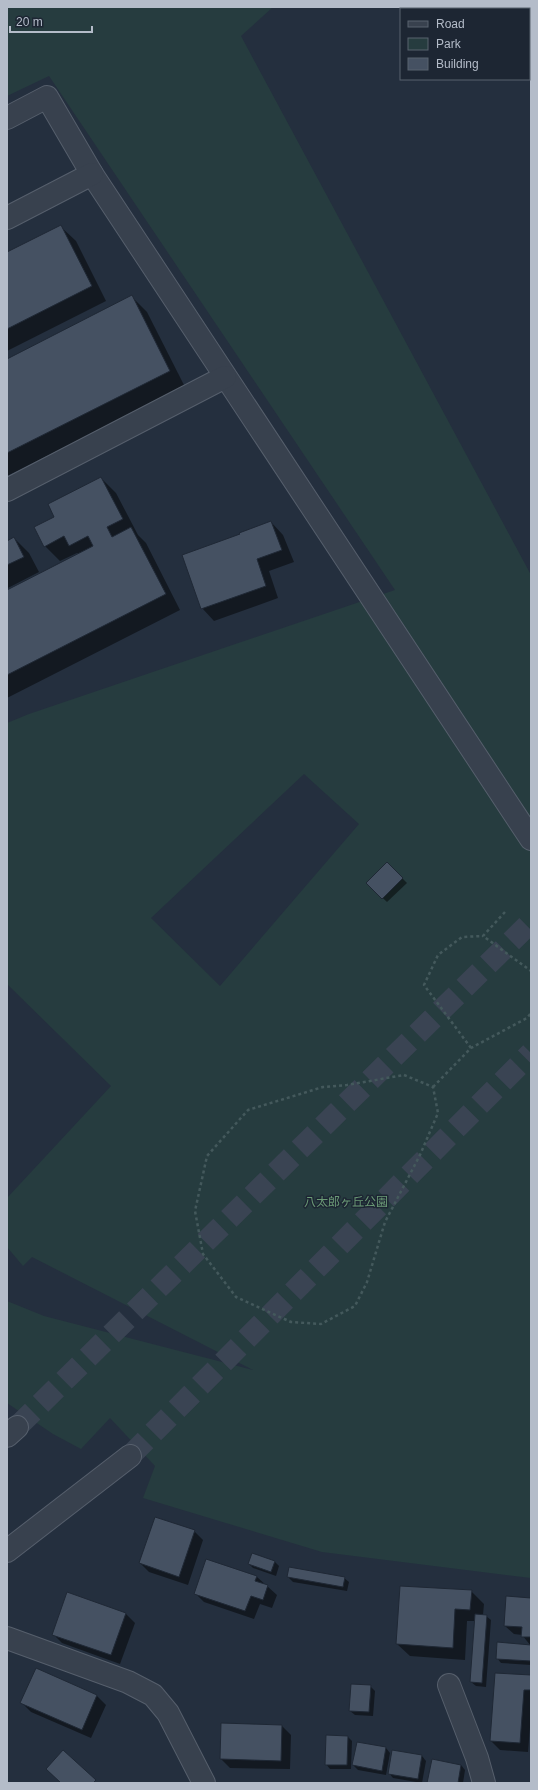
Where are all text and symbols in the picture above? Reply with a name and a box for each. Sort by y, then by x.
scale bar [10,8,92,34]
legend [400,8,530,80]
text: 20 m [16,15,43,29]
text: Road [436,17,465,31]
text: Park [436,37,462,51]
text: Building [436,57,479,71]
park label: 八太郎ヶ丘公園 [304,1195,388,1209]

